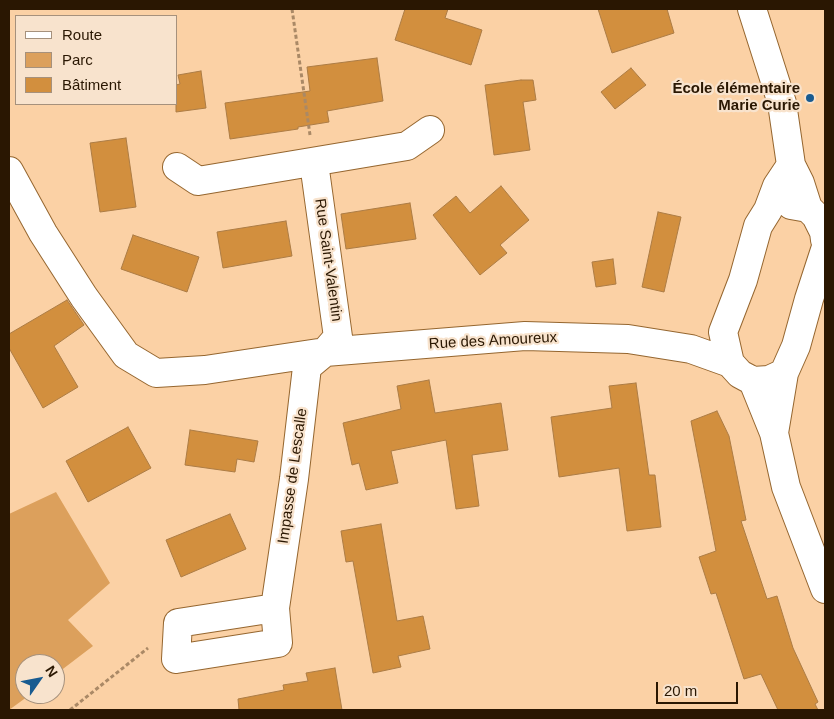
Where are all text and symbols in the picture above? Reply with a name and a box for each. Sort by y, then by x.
legend [15,15,178,105]
text: Route [62,26,102,43]
text: Parc [62,51,93,68]
text: Bâtiment [62,76,121,93]
place label: École élémentaire Marie Curie [672,80,800,115]
marker: École élémentaire Marie Curie [804,92,816,104]
street label: Rue Saint-Valentin [310,197,346,323]
street label: Rue des Amoureux [428,329,558,353]
street label: Impasse de Lescalle [275,407,311,545]
north arrow [15,654,65,704]
text: N [42,663,61,680]
scale bar [659,672,742,704]
text: 20 m [664,682,697,699]

